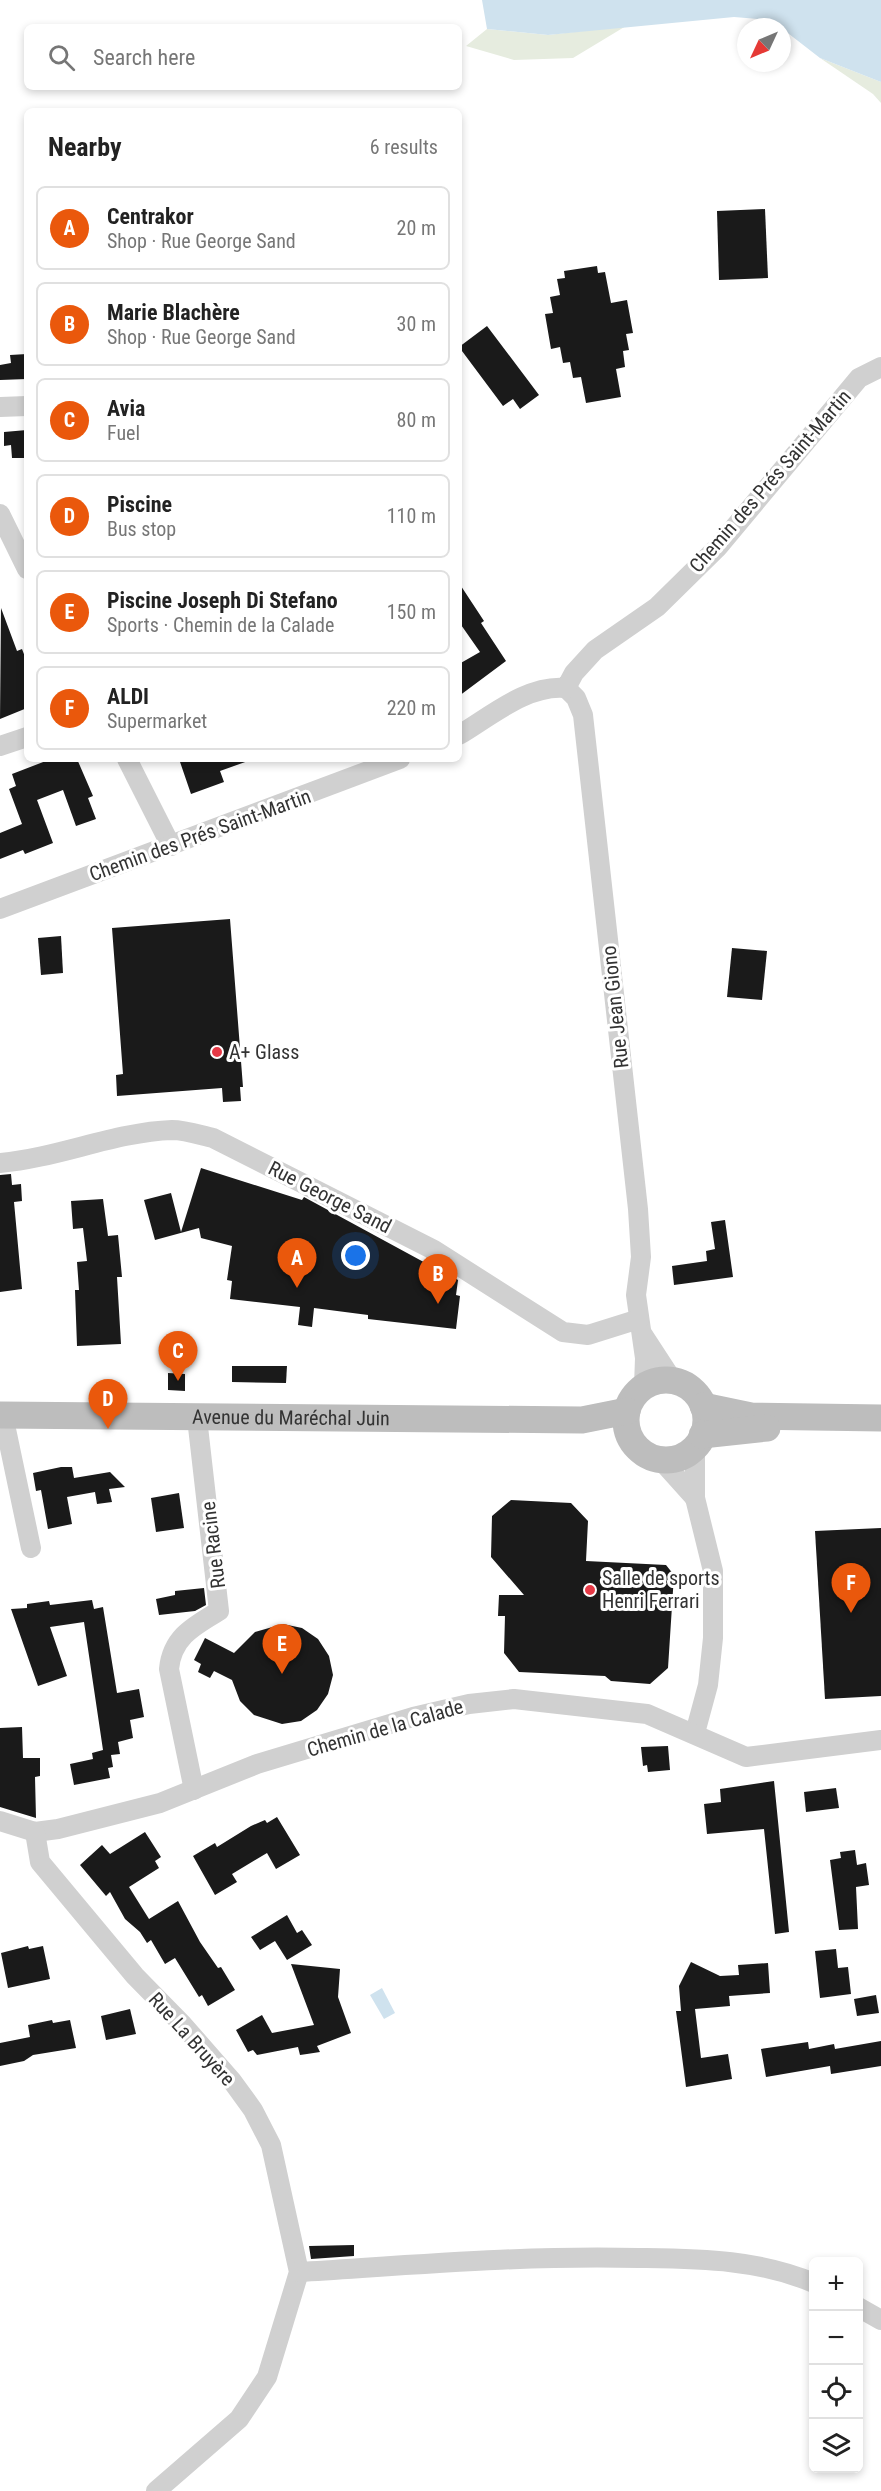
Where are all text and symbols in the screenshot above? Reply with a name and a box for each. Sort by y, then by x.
north arrow [737,18,791,72]
search box [24,24,462,90]
icon: search [45,41,78,74]
text: Search here [93,45,195,70]
text: Nearby [48,132,122,162]
text: 6 results [370,135,438,159]
text: Centrakor [107,204,194,229]
text: A [64,216,75,240]
text: 20 m [397,216,436,240]
text: Shop · Rue George Sand [107,229,296,253]
text: Marie Blachère [107,300,240,325]
text: B [64,312,75,336]
text: 30 m [397,312,436,336]
text: Shop · Rue George Sand [107,325,296,349]
street label: Chemin des Prés Saint-Martin [684,385,856,577]
text: Avia [107,396,145,421]
text: C [64,408,75,432]
text: 80 m [397,408,436,432]
text: Fuel [107,421,140,445]
text: Piscine [107,492,172,517]
text: D [64,504,75,528]
text: 110 m [387,504,436,528]
text: Bus stop [107,517,176,541]
text: Piscine Joseph Di Stefano [107,588,338,613]
text: E [65,600,74,624]
text: 150 m [387,600,436,624]
text: Sports · Chemin de la Calade [107,613,334,637]
text: ALDI [107,684,149,709]
text: F [65,696,74,720]
text: 220 m [387,696,436,720]
text: Supermarket [107,709,207,733]
street label: Chemin des Prés Saint-Martin [86,784,314,886]
street label: Rue Jean Giono [597,944,633,1070]
place label: A+ Glass [229,1040,299,1064]
marker: A+ Glass [210,1045,224,1059]
street label: Rue George Sand [265,1156,395,1238]
pin: A [278,1238,316,1288]
your location [341,1241,370,1270]
pin: B [418,1254,458,1304]
pin: C [158,1332,198,1381]
pin: D [88,1380,128,1429]
street label: Avenue du Maréchal Juin [192,1405,390,1430]
street label: Rue Racine [196,1500,230,1590]
pin: F [832,1564,870,1613]
place label: Salle de sports Henri Ferrari [602,1566,720,1613]
marker: Salle de sports Henri Ferrari [583,1583,597,1597]
pin: E [262,1624,302,1674]
street label: Chemin de la Calade [304,1694,466,1762]
street label: Rue La Bruyère [144,1987,240,2091]
map controls [809,2257,863,2473]
button: + [809,2257,863,2311]
button: − [809,2311,863,2365]
button: locate [809,2365,863,2419]
button: layers [809,2419,863,2473]

